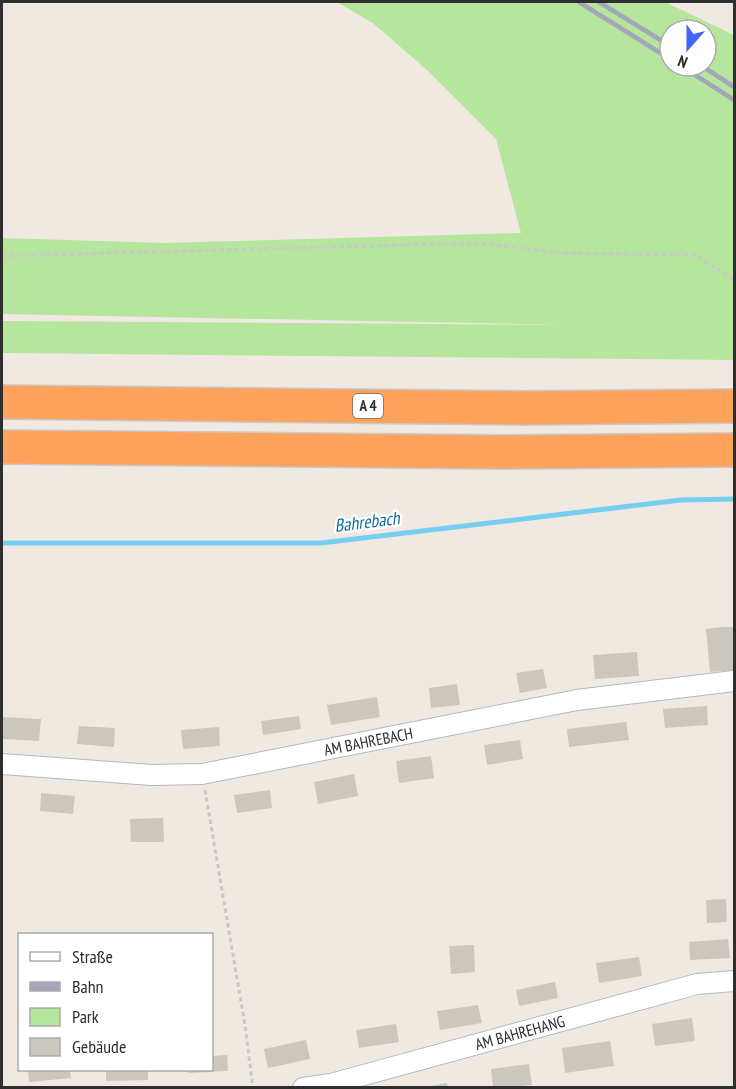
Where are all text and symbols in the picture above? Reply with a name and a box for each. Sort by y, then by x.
north arrow [658,18,718,78]
text: N [675,51,690,73]
road number: A 4 [353,394,383,418]
water label: Bahrebach [333,506,402,537]
street label: AM BAHREBACH [322,723,415,760]
legend [18,933,213,1071]
text: Straße [72,945,113,968]
text: Bahn [72,975,104,998]
text: Park [72,1005,99,1028]
street label: AM BAHREHANG [473,1011,567,1054]
text: Gebäude [72,1035,126,1058]

